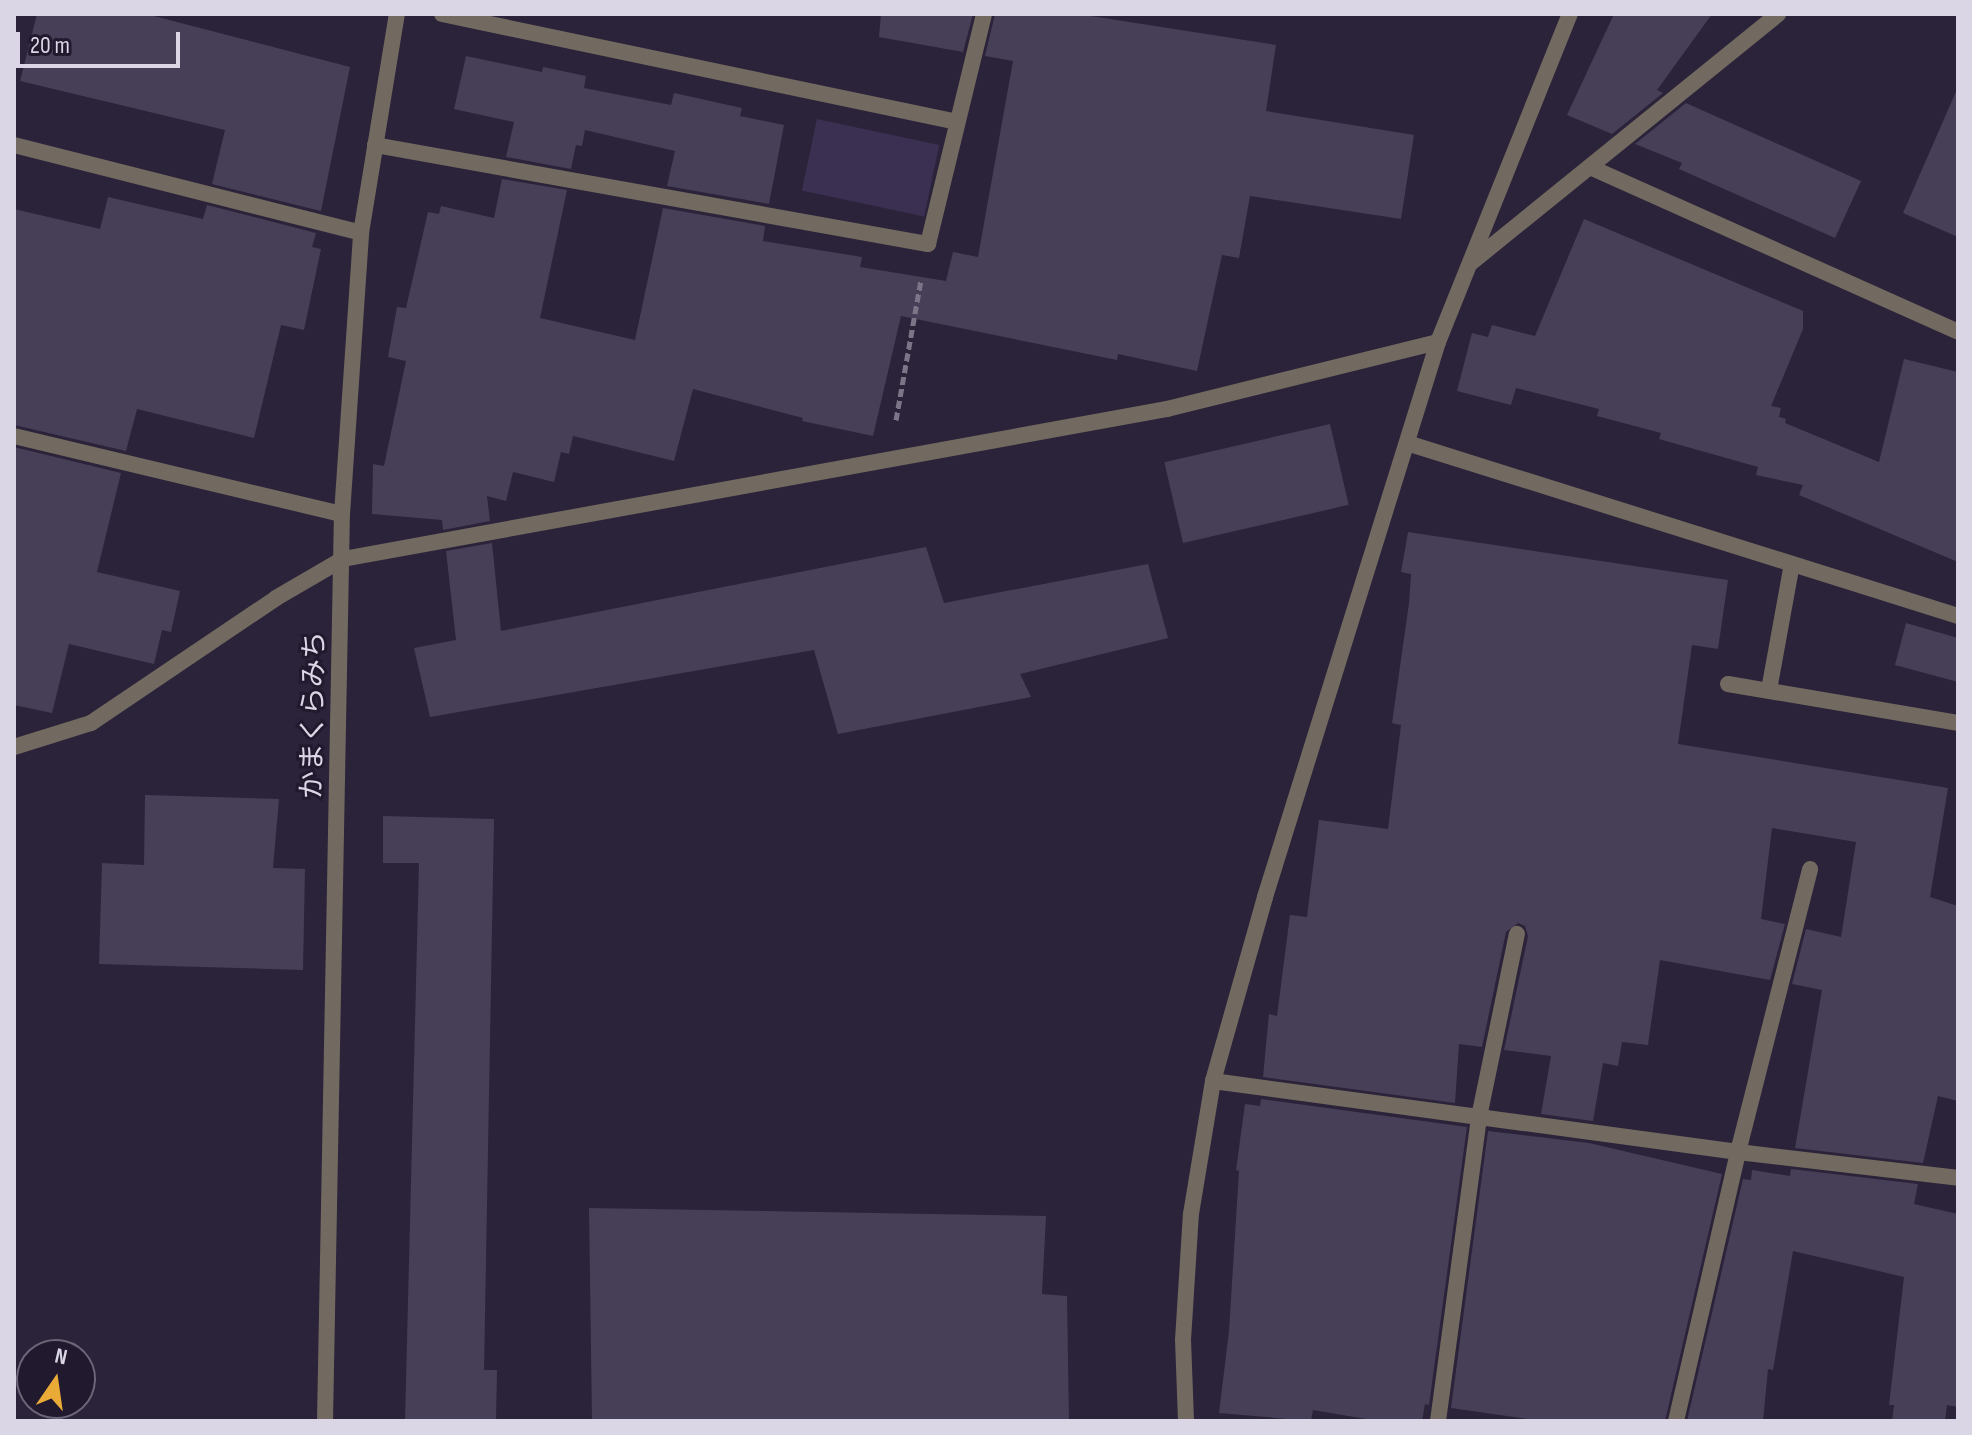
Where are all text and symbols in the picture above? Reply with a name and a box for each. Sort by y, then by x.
scale bar [20,16,184,66]
text: 20 m [30,31,70,60]
street label: かまくらみち [296,631,332,799]
north arrow [16,1339,96,1419]
text: N [52,1343,70,1372]

